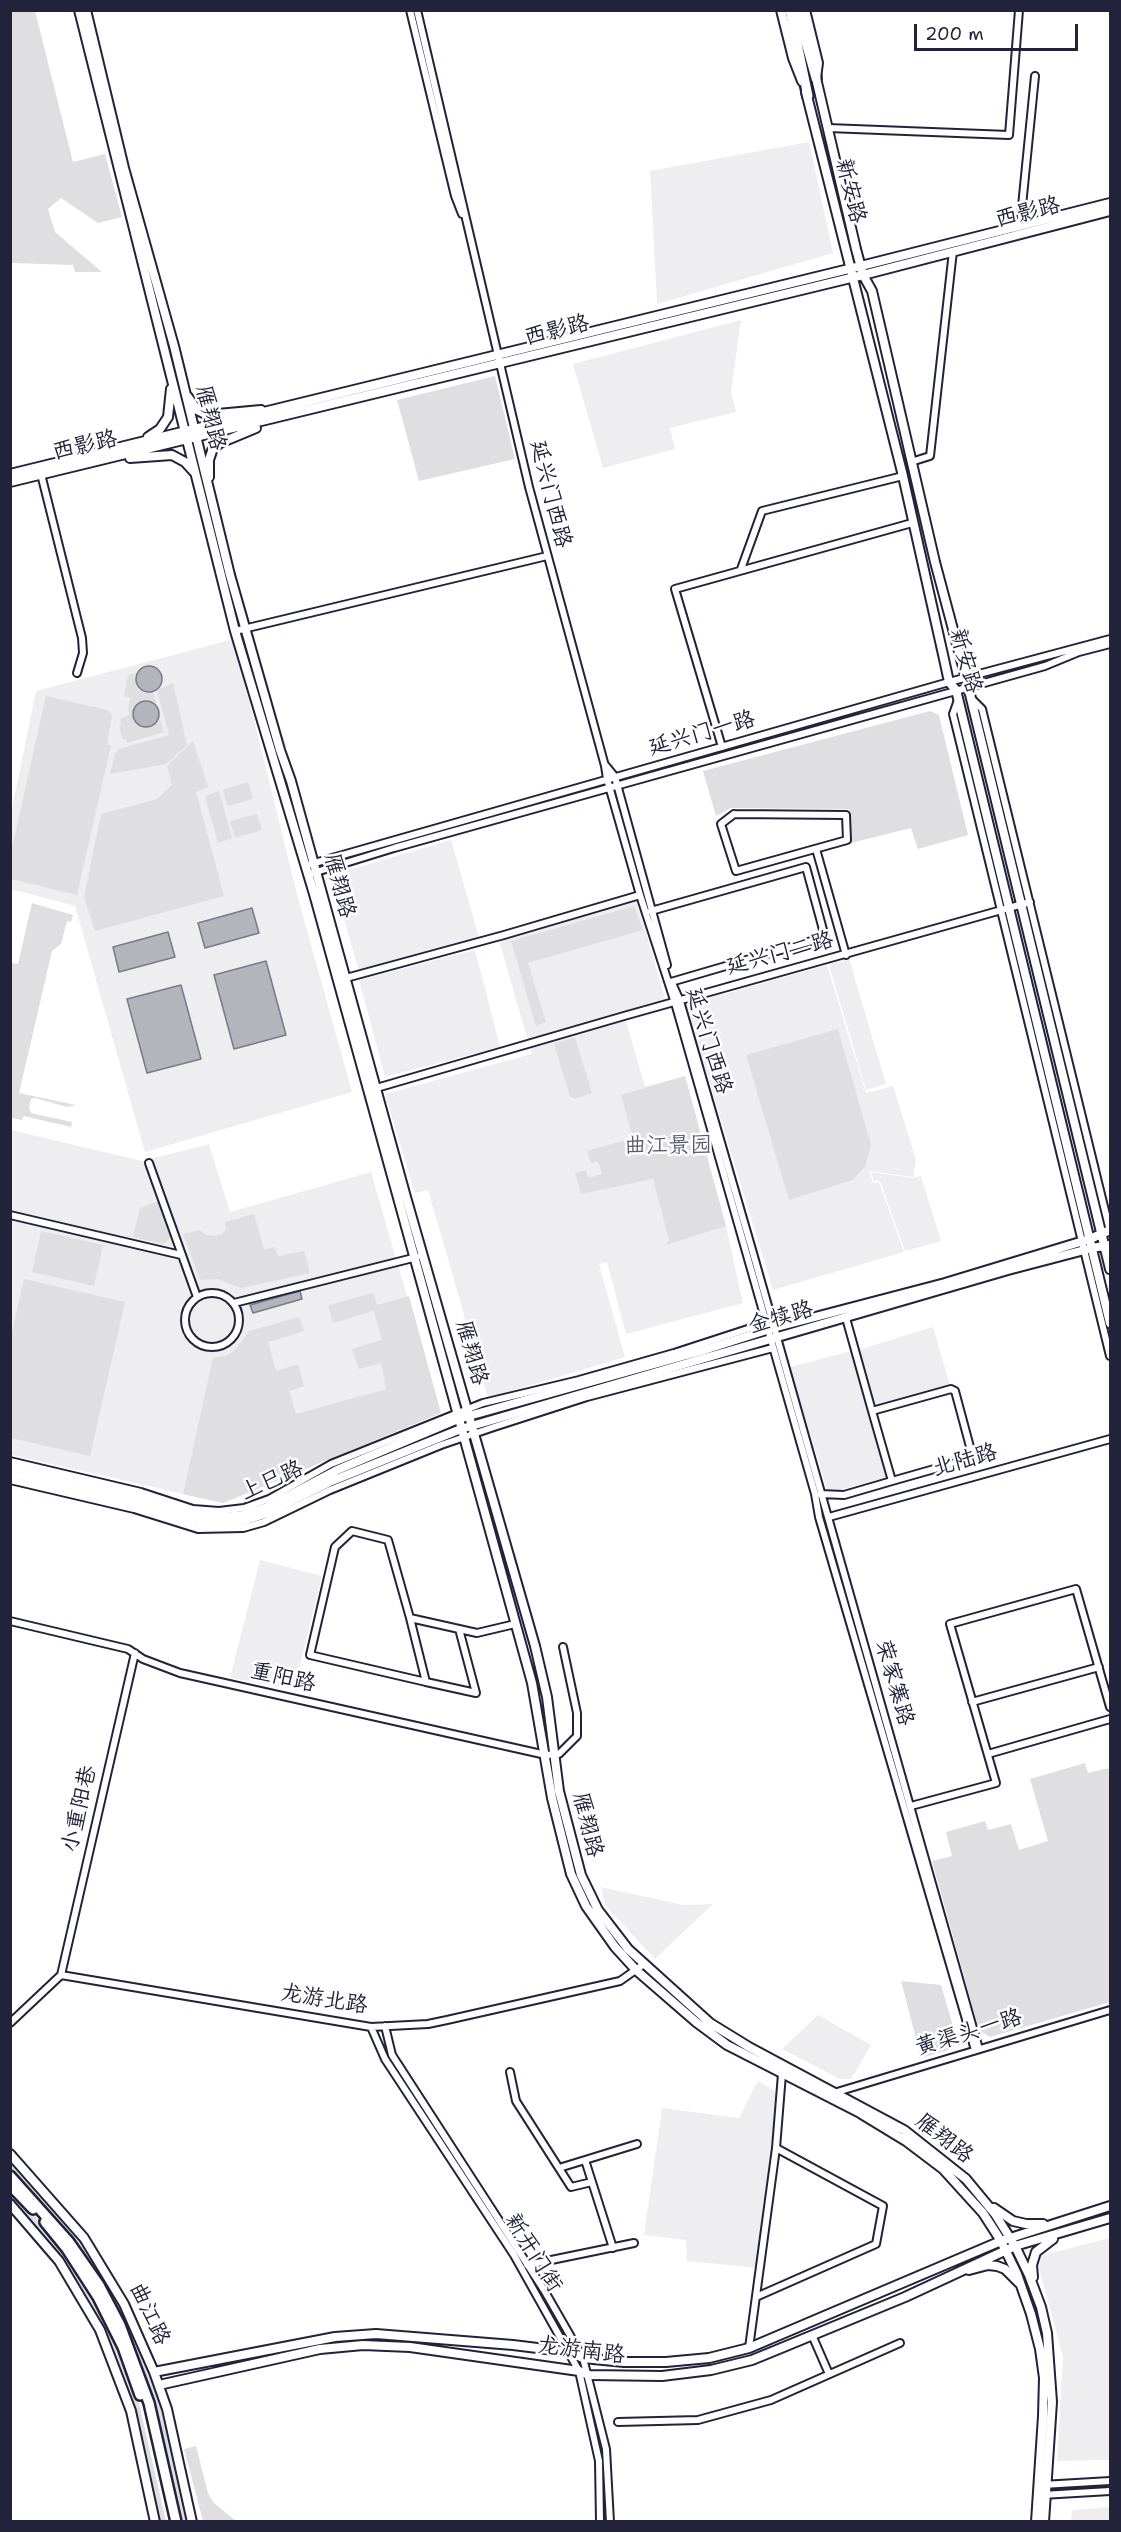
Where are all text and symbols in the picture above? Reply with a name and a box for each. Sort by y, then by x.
scale bar [917,12,1080,50]
text: 200 m [925,22,984,46]
street label: 新安路 [829,156,871,226]
street label: 西影路 [993,192,1063,234]
street label: 西影路 [522,310,592,352]
street label: 雁翔路 [189,383,231,453]
street label: 西影路 [50,426,120,466]
street label: 延兴门西路 [524,437,576,551]
street label: 新安路 [943,626,987,696]
street label: 延兴门一路 [645,706,759,762]
street label: 雁翔路 [318,851,360,921]
street label: 延兴门二路 [723,927,837,981]
street label: 延兴门西路 [679,985,737,1097]
park label: 曲江景园 [624,1133,712,1159]
street label: 金犊路 [746,1296,816,1340]
street label: 雁翔路 [449,1318,493,1388]
street label: 北陆路 [930,1439,1000,1483]
street label: 上巳路 [236,1456,308,1506]
street label: 荣家寨路 [869,1637,919,1729]
street label: 重阳路 [248,1658,318,1698]
street label: 小重阳巷 [57,1763,103,1855]
street label: 雁翔路 [566,1790,608,1860]
street label: 龙游北路 [278,1980,370,2020]
street label: 黄渠头一路 [913,2004,1025,2062]
street label: 雁翔路 [910,2108,978,2170]
street label: 新开门街 [498,2209,568,2297]
street label: 曲江路 [123,2279,175,2349]
street label: 龙游南路 [536,2333,626,2369]

